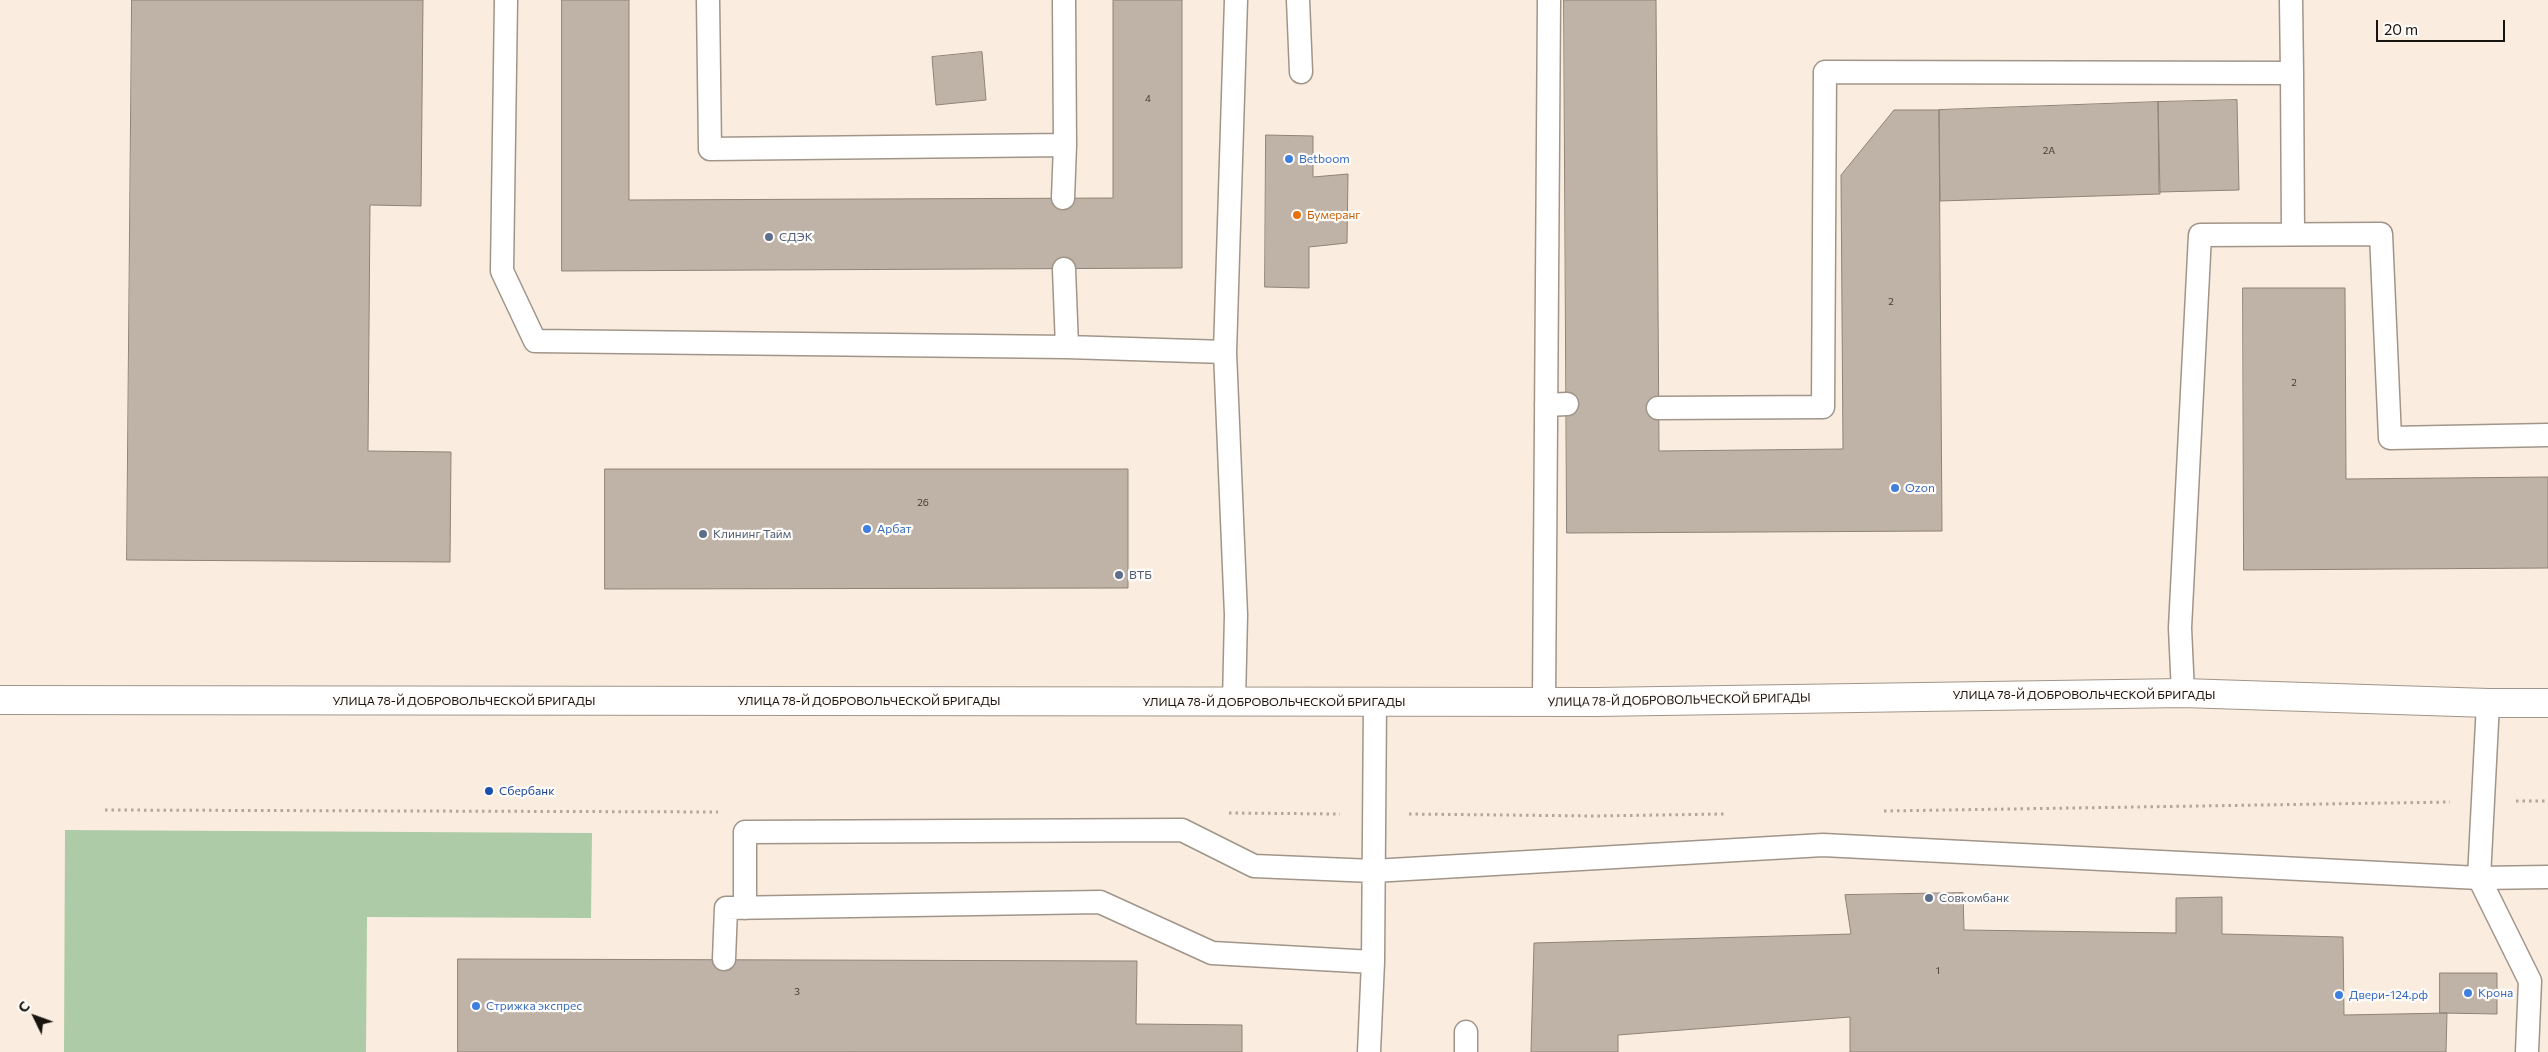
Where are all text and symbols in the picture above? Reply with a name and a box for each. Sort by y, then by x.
scale bar [2378,10,2507,42]
text: 20 m [2384,20,2418,38]
house number: 4 [1145,93,1151,105]
house number: 2А [2043,145,2055,157]
place label: Betboom [1299,152,1350,166]
marker: Betboom [1283,153,1295,165]
place label: Бумеранг [1307,208,1361,222]
marker: Бумеранг [1291,209,1303,221]
place label: СДЭК [779,230,813,244]
marker: СДЭК [763,231,775,243]
house number: 2 [1888,296,1894,308]
house number: 2 [2291,377,2297,389]
place label: Ozon [1905,481,1935,495]
marker: Ozon [1889,482,1901,494]
house number: 26 [917,497,929,509]
place label: Арбат [877,522,911,536]
marker: Арбат [861,523,873,535]
place label: Клининг Тайм [713,527,791,541]
marker: Клининг Тайм [697,528,709,540]
place label: ВТБ [1129,568,1152,582]
marker: ВТБ [1113,569,1125,581]
street label: УЛИЦА 78-Й ДОБРОВОЛЬЧЕСКОЙ БРИГАДЫ [1952,688,2216,702]
street label: УЛИЦА 78-Й ДОБРОВОЛЬЧЕСКОЙ БРИГАДЫ [1547,691,1811,709]
street label: УЛИЦА 78-Й ДОБРОВОЛЬЧЕСКОЙ БРИГАДЫ [332,694,596,708]
street label: УЛИЦА 78-Й ДОБРОВОЛЬЧЕСКОЙ БРИГАДЫ [737,694,1001,708]
street label: УЛИЦА 78-Й ДОБРОВОЛЬЧЕСКОЙ БРИГАДЫ [1142,695,1406,709]
place label: Сбербанк [499,784,555,798]
marker: Сбербанк [483,785,495,797]
place label: Совкомбанк [1939,891,2009,905]
marker: Совкомбанк [1923,892,1935,904]
house number: 1 [1936,965,1940,977]
house number: 3 [794,986,800,998]
place label: Крона [2478,986,2513,1000]
marker: Крона [2462,987,2474,999]
place label: Двери-124.рф [2349,988,2428,1002]
marker: Двери-124.рф [2333,989,2345,1001]
north arrow [10,992,60,1042]
text: С [14,997,33,1016]
place label: Стрижка экспрес [486,999,582,1013]
marker: Стрижка экспрес [470,1000,482,1012]

